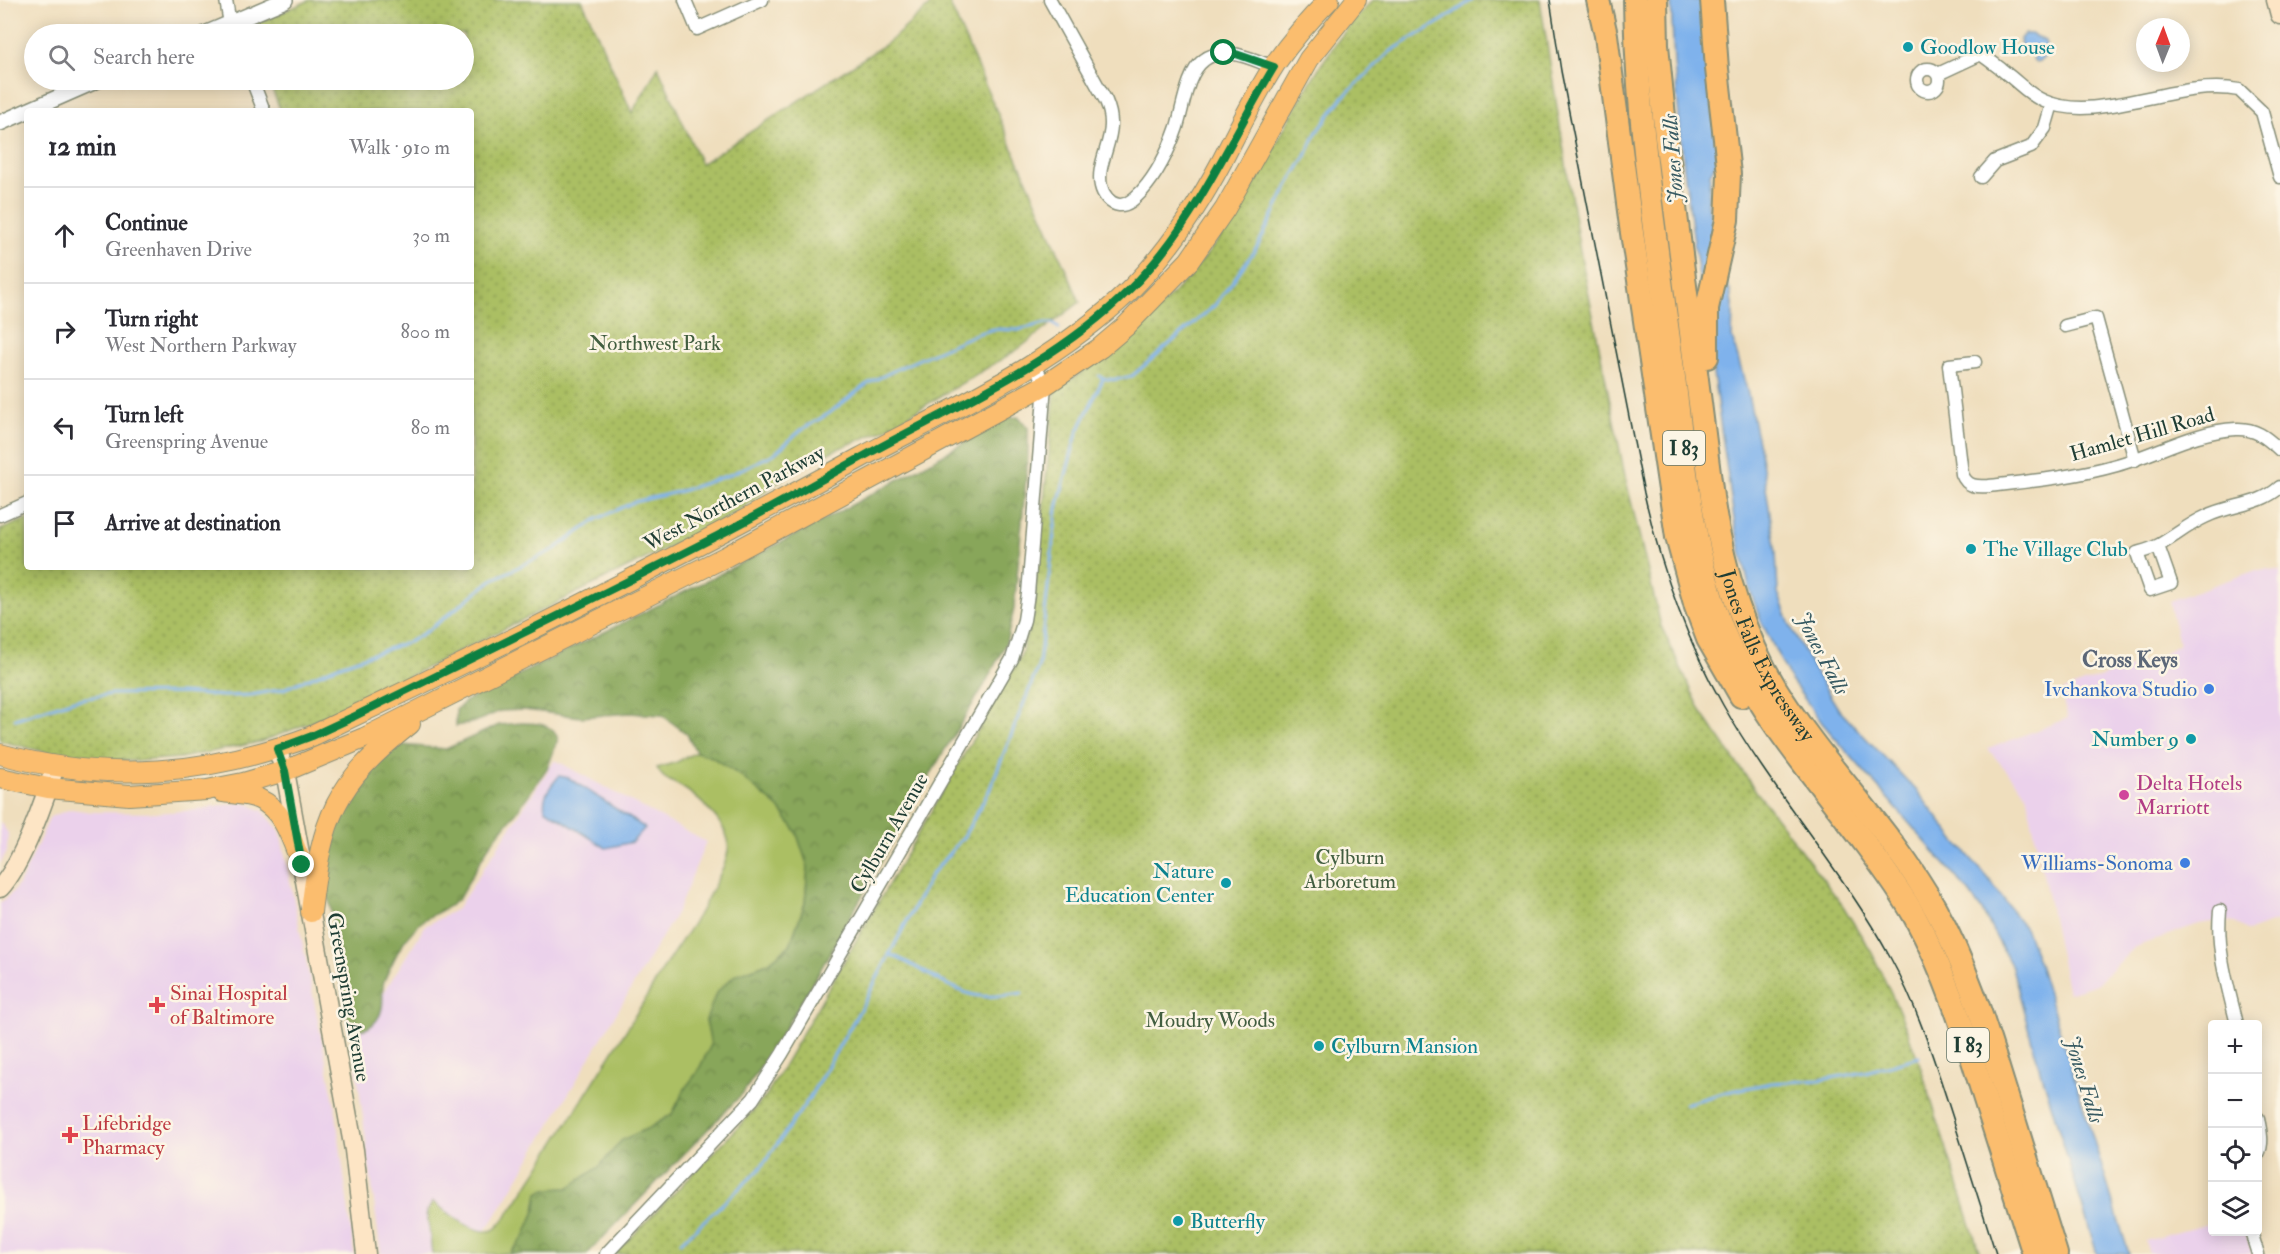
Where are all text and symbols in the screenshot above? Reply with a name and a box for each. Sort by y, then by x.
north arrow [2136,18,2190,72]
search box [24,24,474,90]
place label: Goodlow House [1920,34,2055,61]
route start [1210,39,1236,65]
marker: Goodlow House [1901,40,1915,54]
icon: search [45,41,78,74]
text: Search here [93,43,195,71]
water label: Jones Falls [1656,112,1690,205]
text: 12 min [48,131,116,163]
text: Walk · 910 m [349,135,450,160]
text: Continue [105,209,188,237]
icon: ahead [48,219,81,252]
text: 30 m [412,223,450,248]
text: Greenhaven Drive [105,237,252,262]
text: Turn right [105,305,198,333]
icon: right [48,315,81,348]
text: 800 m [400,319,450,344]
park label: Northwest Park [589,330,721,357]
text: West Northern Parkway [105,333,297,358]
text: Turn left [105,401,184,429]
street label: Hamlet Hill Road [2067,401,2218,468]
icon: left [48,411,81,444]
text: 80 m [411,415,450,440]
text: Greenspring Avenue [105,429,268,454]
road number: I 83 [1663,431,1705,465]
street label: West Northern Parkway [638,439,830,558]
icon: arrive [48,507,81,540]
text: Arrive at destination [105,509,281,537]
place label: The Village Club [1983,536,2128,563]
marker: The Village Club [1964,542,1978,556]
street label: Jones Falls Expressway [1713,566,1821,748]
water label: Jones Falls [1789,607,1856,701]
district label: Cross Keys [2082,646,2178,675]
place label: Ivchankova Studio [2044,676,2197,703]
marker: Ivchankova Studio [2202,682,2216,696]
place label: Number 9 [2092,726,2179,753]
marker: Number 9 [2184,732,2198,746]
street label: Cylburn Avenue [844,768,935,898]
place label: Delta Hotels Marriott [2136,770,2242,821]
marker: Delta Hotels Marriott [2117,788,2131,802]
park label: Cylburn Arboretum [1303,844,1396,895]
place label: Williams-Sonoma [2020,850,2173,877]
route end [288,851,314,877]
marker: Williams-Sonoma [2178,856,2192,870]
place label: Nature Education Center [1065,858,1214,909]
marker: Nature Education Center [1219,876,1233,890]
street label: Greenspring Avenue [320,910,377,1084]
place label: Sinai Hospital of Baltimore [170,980,288,1031]
marker: Sinai Hospital of Baltimore [148,996,166,1014]
park label: Moudry Woods [1145,1007,1275,1034]
map controls [2208,1020,2262,1236]
button: + [2208,1020,2262,1074]
road number: I 83 [1947,1028,1989,1062]
water label: Jones Falls [2057,1032,2111,1127]
place label: Cylburn Mansion [1331,1033,1478,1060]
marker: Cylburn Mansion [1312,1039,1326,1053]
button: − [2208,1074,2262,1128]
place label: Lifebridge Pharmacy [82,1110,171,1161]
marker: Lifebridge Pharmacy [63,1128,77,1142]
button: locate [2208,1128,2262,1182]
button: layers [2208,1182,2262,1236]
place label: Butterfly [1190,1208,1266,1235]
marker: Butterfly [1171,1214,1185,1228]

